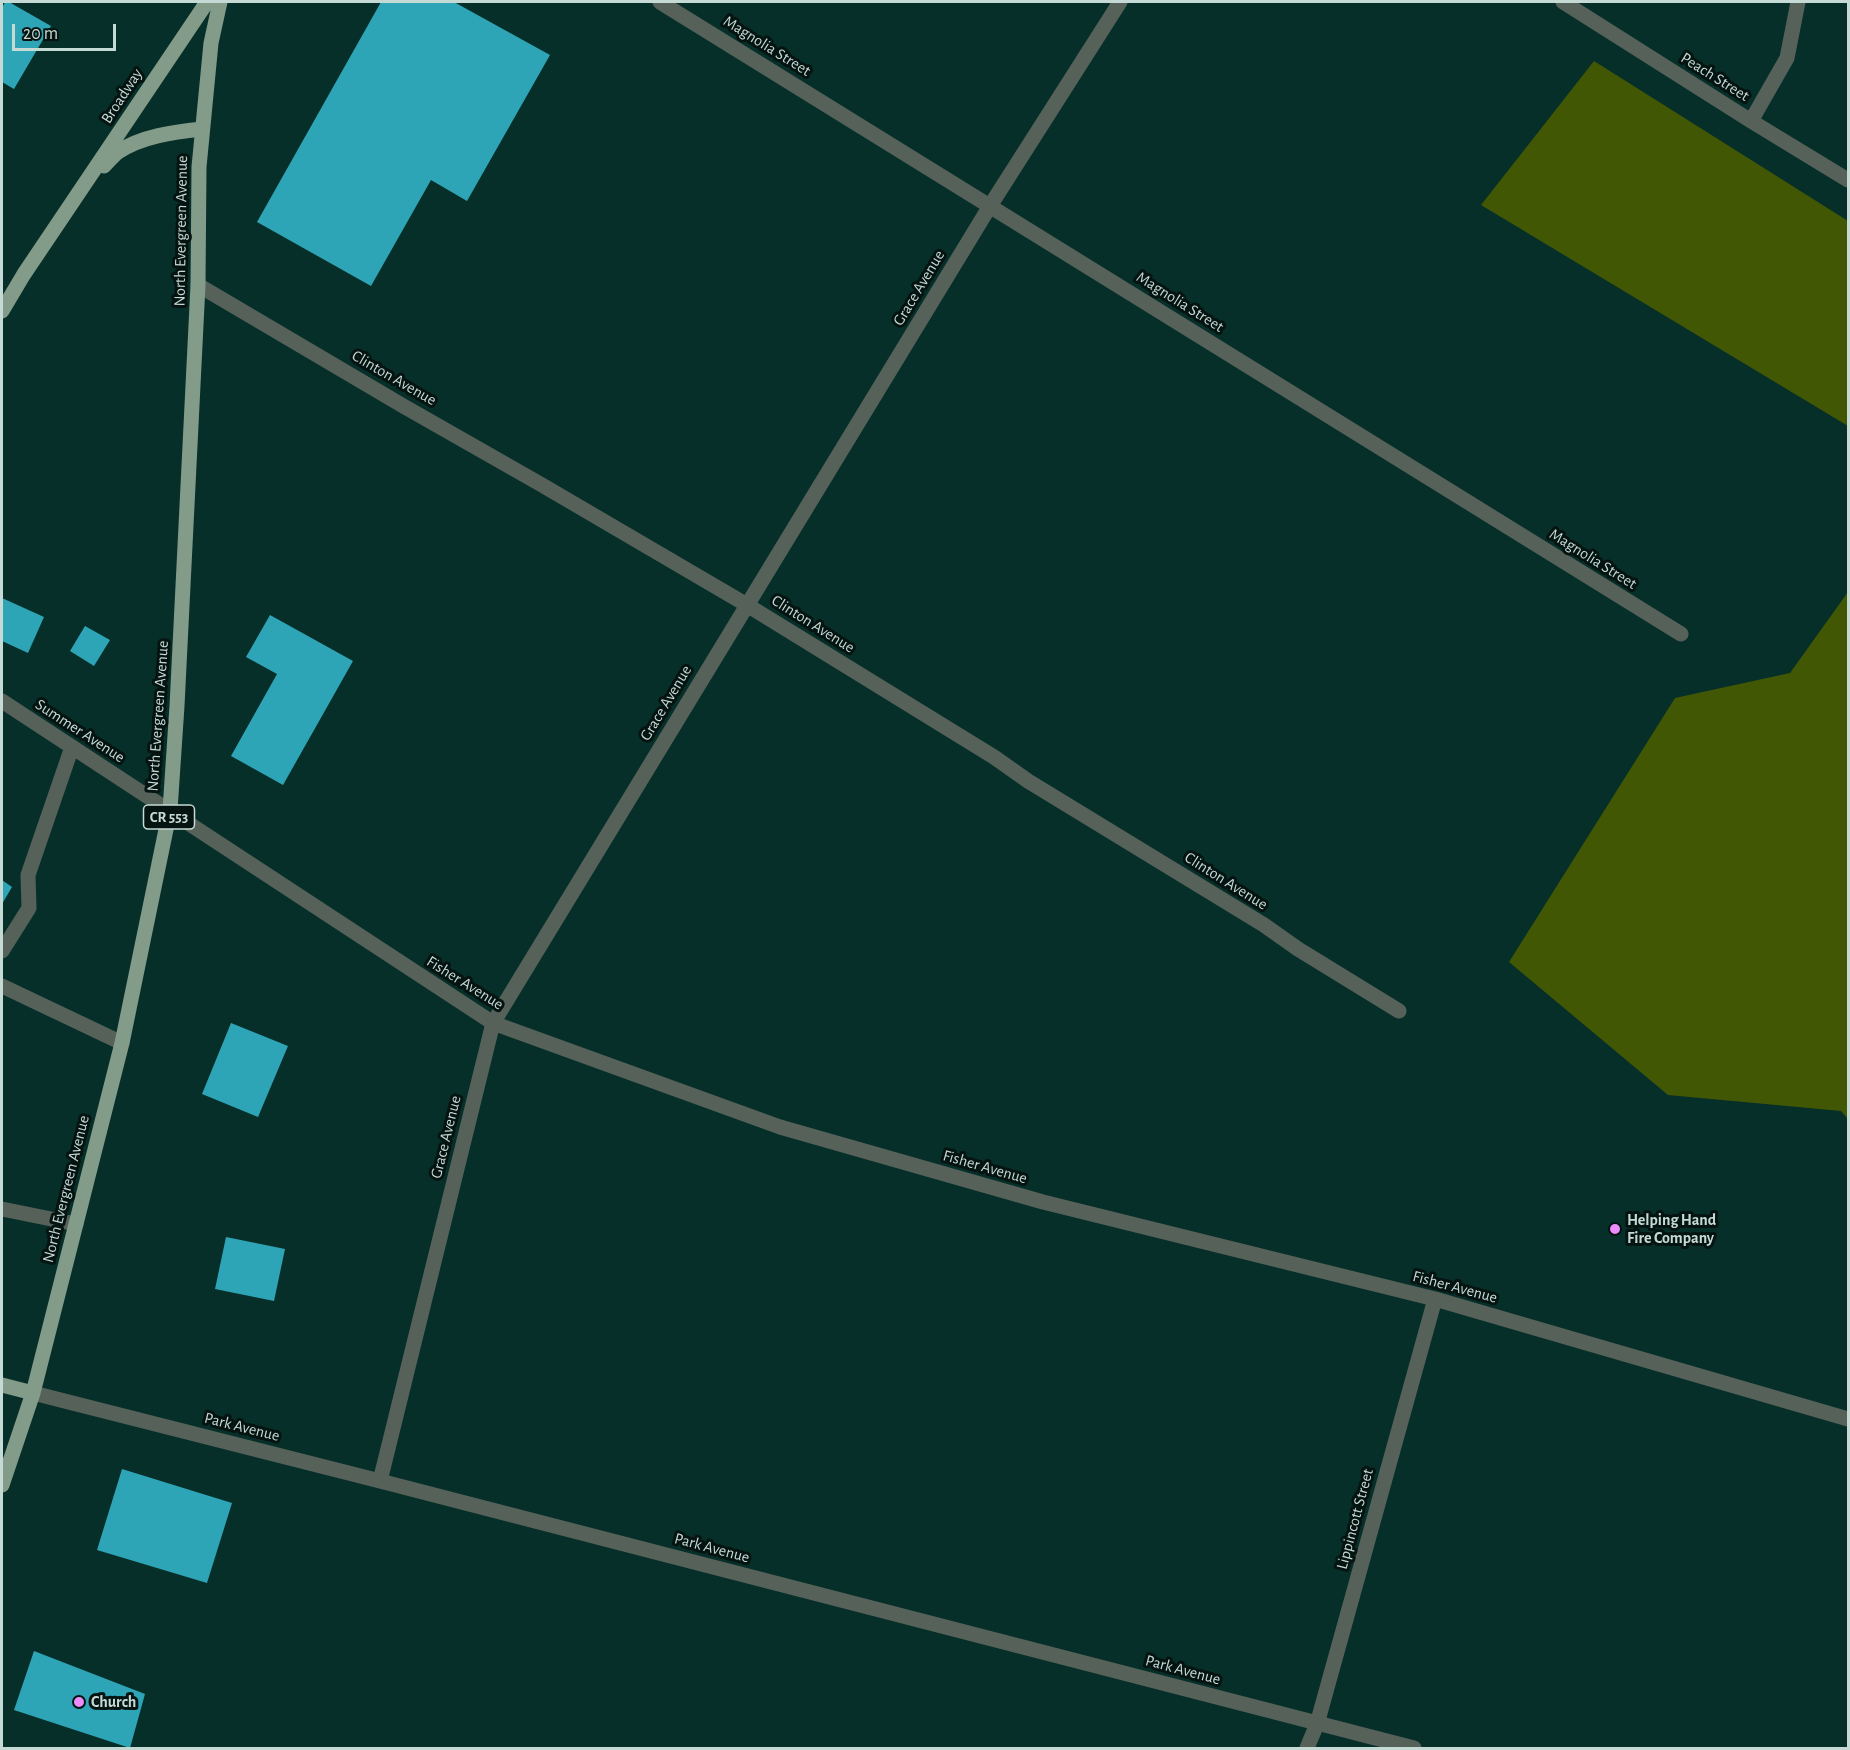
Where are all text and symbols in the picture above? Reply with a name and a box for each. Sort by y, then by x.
scale bar [15,12,118,50]
street label: Magnolia Street [720,12,814,80]
text: 20 m [23,25,58,43]
street label: Peach Street [1677,48,1753,106]
street label: Broadway [97,65,147,127]
street label: North Evergreen Avenue [170,155,192,307]
street label: Grace Avenue [889,247,949,329]
street label: Magnolia Street [1133,268,1227,336]
street label: Clinton Avenue [348,346,440,410]
street label: Magnolia Street [1546,525,1640,593]
street label: Clinton Avenue [768,591,858,657]
street label: North Evergreen Avenue [143,640,173,792]
street label: Grace Avenue [636,662,696,744]
street label: Summer Avenue [32,695,128,767]
road number: CR 553 [144,805,195,829]
street label: Clinton Avenue [1181,848,1271,914]
street label: Fisher Avenue [423,952,507,1014]
street label: Grace Avenue [426,1094,466,1180]
street label: North Evergreen Avenue [38,1113,94,1265]
street label: Fisher Avenue [941,1146,1029,1188]
place label: Helping Hand Fire Company [1627,1210,1716,1248]
marker: Helping Hand Fire Company [1608,1222,1622,1236]
street label: Fisher Avenue [1411,1266,1499,1308]
street label: Park Avenue [202,1408,282,1446]
street label: Lippincott Street [1332,1467,1378,1571]
street label: Park Avenue [672,1529,752,1567]
street label: Park Avenue [1143,1651,1223,1689]
place label: Church [91,1692,136,1712]
marker: Church [72,1695,86,1709]

